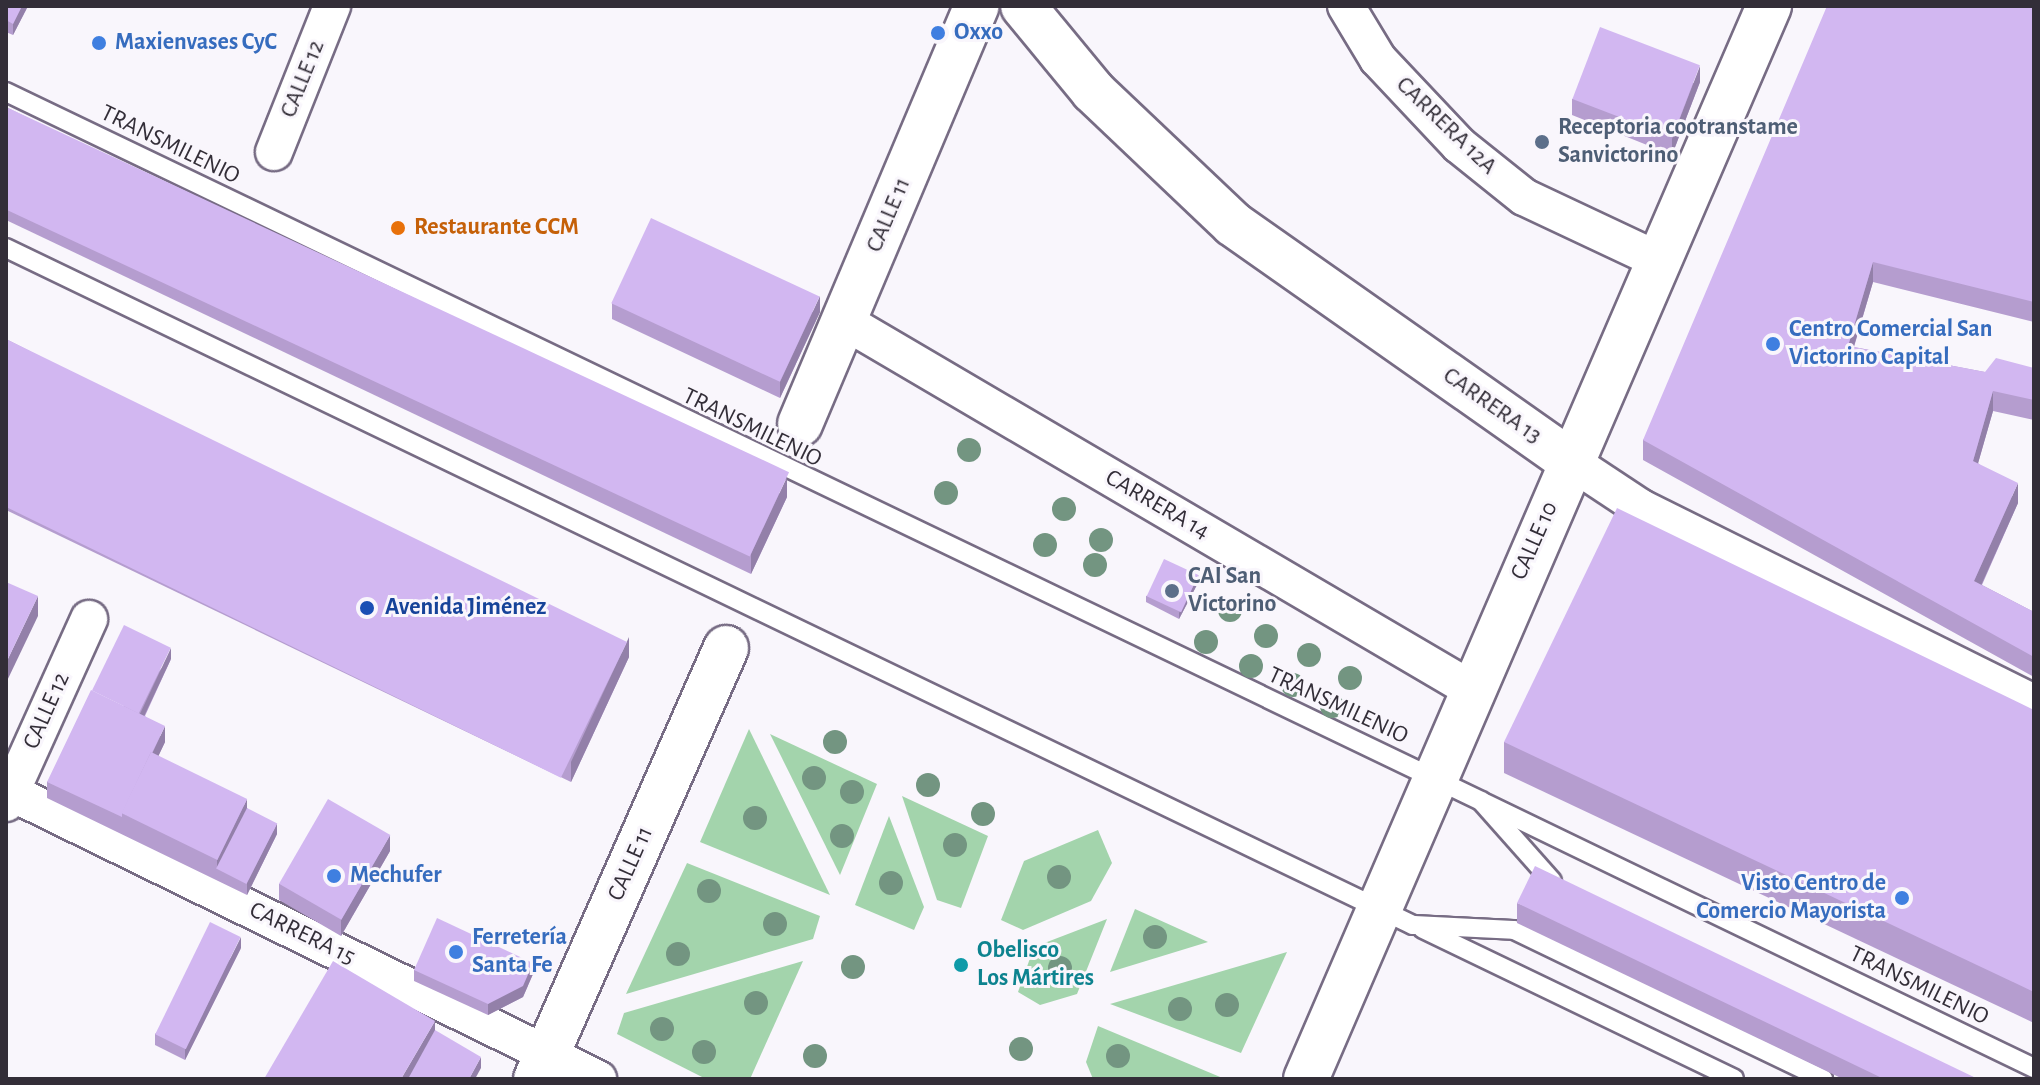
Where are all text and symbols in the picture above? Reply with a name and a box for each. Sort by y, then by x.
place label: Oxxo [954,19,1003,47]
marker: Oxxo [929,24,947,42]
place label: Maxienvases CyC [115,29,277,57]
marker: Maxienvases CyC [90,34,108,52]
street label: CALLE 12 [274,36,332,122]
street label: CARRERA 12A [1390,71,1502,181]
street label: TRANSMILENIO [96,99,244,191]
place label: Receptoria cootranstame Sanvictorino [1558,114,1798,170]
marker: Receptoria cootranstame Sanvictorino [1533,133,1551,151]
street label: CALLE 11 [860,173,918,257]
place label: Restaurante CCM [414,214,579,242]
marker: Restaurante CCM [389,219,407,237]
place label: Centro Comercial San Victorino Capital [1789,316,1992,372]
marker: Centro Comercial San Victorino Capital [1764,335,1782,353]
street label: CARRERA 13 [1437,362,1547,450]
street label: TRANSMILENIO [678,382,826,474]
street label: CARRERA 14 [1100,464,1214,546]
street label: CALLE 10 [1505,497,1565,585]
place label: CAI San Victorino [1188,563,1276,619]
marker: CAI San Victorino [1163,582,1181,600]
place label: Avenida Jiménez [385,594,546,622]
marker: Avenida Jiménez [356,597,378,619]
street label: TRANSMILENIO [1263,661,1413,751]
street label: CALLE 12 [17,668,77,754]
street label: CALLE 11 [602,822,660,906]
place label: Mechufer [350,862,442,890]
marker: Mechufer [325,867,343,885]
place label: Visto Centro de Comercio Mayorista [1696,870,1886,926]
marker: Visto Centro de Comercio Mayorista [1893,889,1911,907]
street label: CARRERA 15 [244,896,360,972]
place label: Ferretería Santa Fe [472,924,567,980]
place label: Obelisco Los Mártires [977,937,1094,993]
street label: TRANSMILENIO [1845,940,1993,1032]
marker: Ferretería Santa Fe [447,943,465,961]
marker: Obelisco Los Mártires [952,956,970,974]

